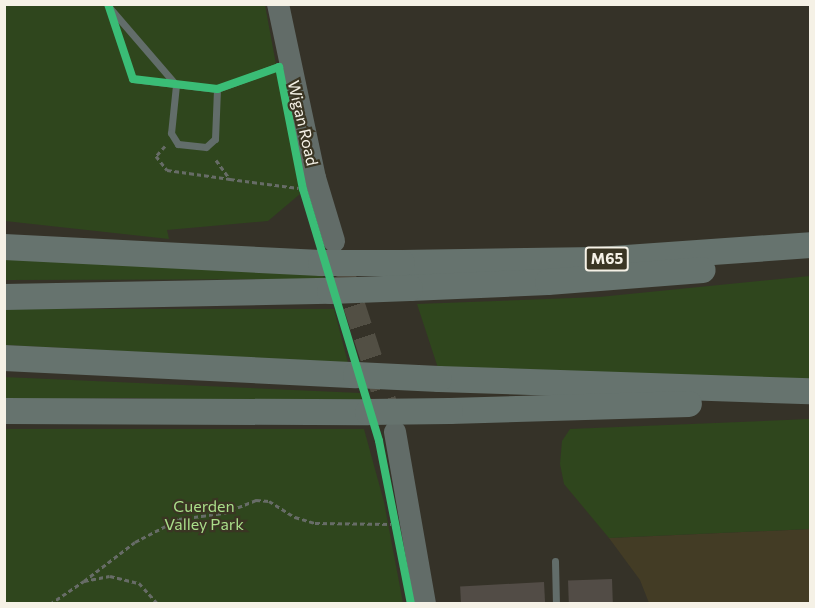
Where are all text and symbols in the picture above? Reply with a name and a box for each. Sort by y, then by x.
street label: Wigan Road [284,78,322,168]
road number: M65 [584,247,630,271]
park label: Cuerden Valley Park [164,496,244,534]

